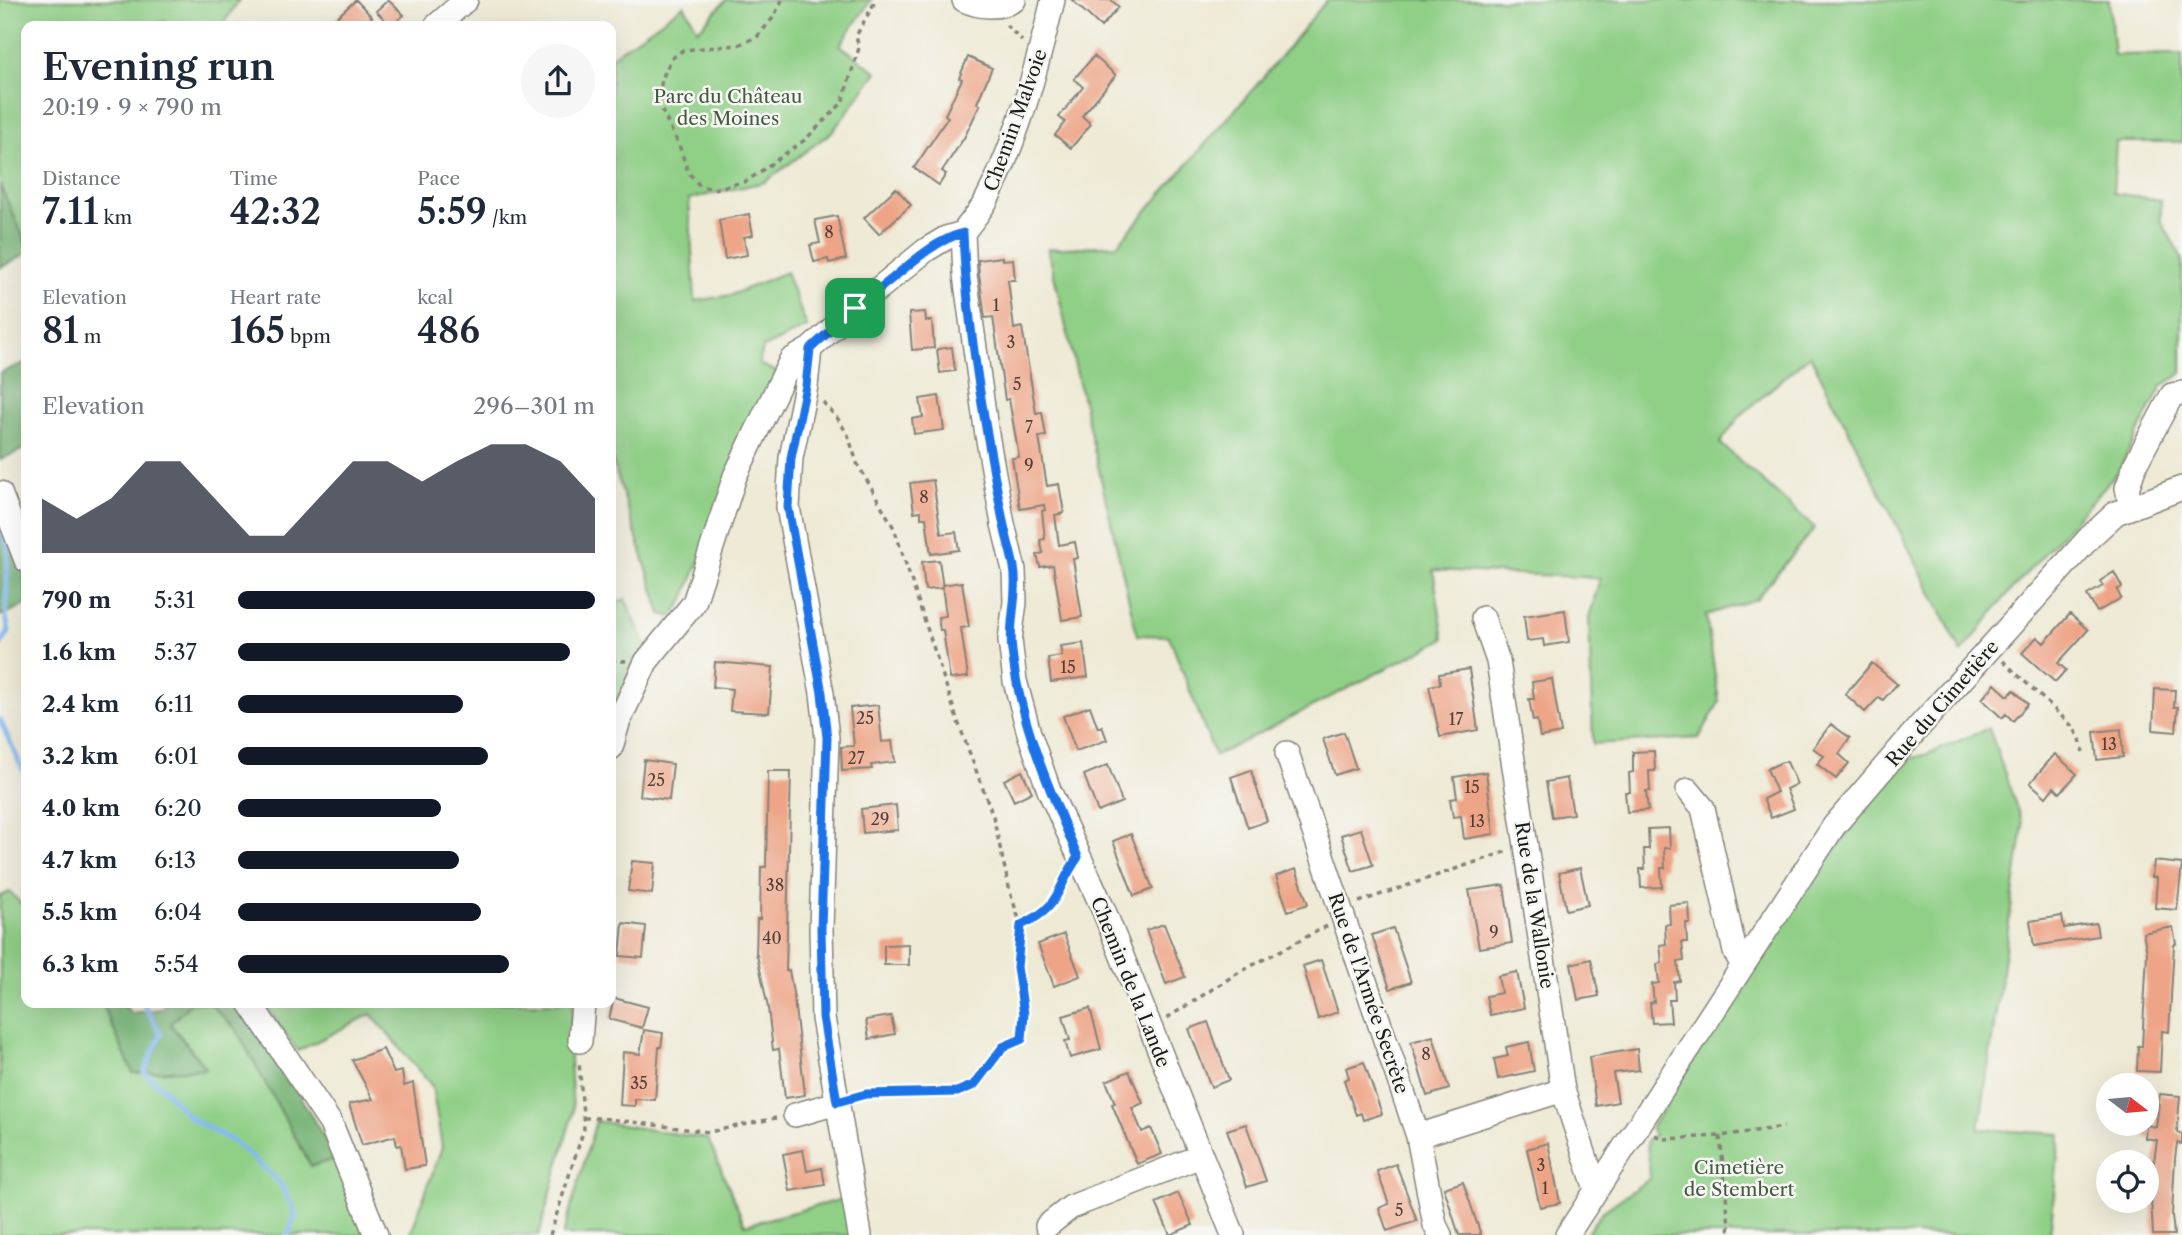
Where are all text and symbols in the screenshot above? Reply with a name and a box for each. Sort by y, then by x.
text: Evening run [42,43,275,90]
button: share [521,44,595,118]
street label: Chemin Malvoie [979,46,1052,195]
park label: Parc du Château des Moines [653,85,803,130]
text: 20:19 · 9 × 790 m [42,93,222,121]
text: Distance [42,167,121,190]
text: Time [230,167,278,190]
text: Pace [417,167,460,190]
text: 7.11 [42,190,98,233]
text: 42:32 [230,190,321,233]
text: 5:59 [417,190,487,233]
text: km [98,206,132,229]
text: /km [487,206,527,229]
house number: 8 [824,222,834,242]
pin [825,278,885,338]
text: Elevation [42,286,127,309]
text: Heart rate [230,286,321,309]
text: kcal [417,286,453,309]
icon: arrive [836,289,874,327]
house number: 1 [993,295,1000,315]
text: 81 [42,309,79,352]
text: 165 [230,309,285,352]
text: 486 [417,309,480,352]
text: m [79,325,101,348]
text: bpm [285,325,331,348]
house number: 3 [1007,332,1015,352]
house number: 5 [1013,374,1021,394]
text: Elevation [42,392,145,420]
text: 296–301 m [473,392,595,420]
house number: 7 [1025,417,1033,437]
house number: 9 [1024,455,1034,475]
house number: 8 [919,487,929,507]
text: 790 m [42,586,111,614]
text: 5:31 [154,586,195,614]
street label: Rue du Cimetière [1881,635,2004,771]
text: 1.6 km [42,638,116,666]
text: 5:37 [154,638,197,666]
house number: 15 [1060,657,1076,677]
text: 2.4 km [42,690,119,718]
text: 6:11 [154,690,193,718]
house number: 25 [856,708,874,728]
house number: 17 [1449,709,1463,729]
house number: 13 [2101,734,2117,754]
text: 3.2 km [42,742,119,770]
text: 6:01 [154,742,198,770]
house number: 27 [847,748,865,768]
house number: 25 [647,770,665,790]
house number: 15 [1464,777,1480,797]
text: 4.0 km [42,794,120,822]
text: 6:20 [154,794,202,822]
house number: 29 [871,809,889,829]
house number: 13 [1469,811,1485,831]
street label: Rue de la Wallonie [1510,820,1559,990]
text: 4.7 km [42,846,118,874]
text: 6:13 [154,846,196,874]
house number: 38 [766,875,784,895]
street label: Rue de l'Armée Secrète [1323,890,1414,1097]
street label: Chemin de la Lande [1086,894,1175,1071]
text: 5.5 km [42,898,118,926]
text: 6:04 [154,898,202,926]
house number: 9 [1489,922,1499,942]
house number: 40 [762,928,782,948]
text: 6.3 km [42,950,119,978]
text: 5:54 [154,950,199,978]
house number: 8 [1421,1044,1431,1064]
house number: 35 [630,1073,648,1093]
north arrow [2096,1073,2160,1136]
map controls [2096,1073,2159,1213]
button: locate [2096,1150,2159,1213]
house number: 3 [1537,1155,1545,1175]
park label: Cimetière de Stembert [1684,1156,1795,1201]
house number: 1 [1542,1178,1549,1198]
house number: 5 [1395,1200,1403,1220]

